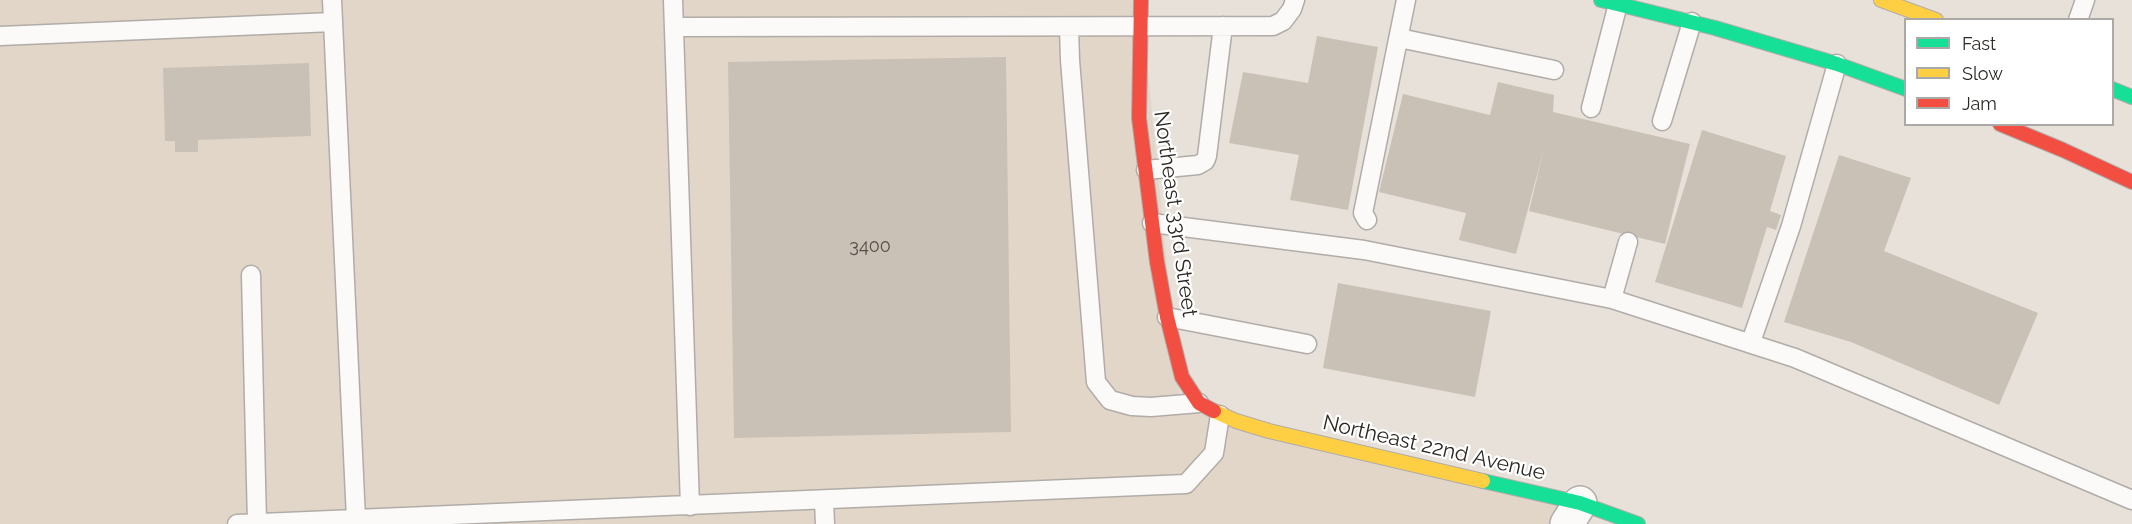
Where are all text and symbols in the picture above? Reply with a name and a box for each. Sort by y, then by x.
legend [1904,18,2114,126]
text: Fast [1962,33,1996,54]
text: Slow [1962,63,2003,84]
text: Jam [1962,93,1997,114]
street label: Northeast 33rd Street [1148,109,1202,319]
house number: 3400 [849,236,891,258]
street label: Northeast 22nd Avenue [1320,410,1548,486]

